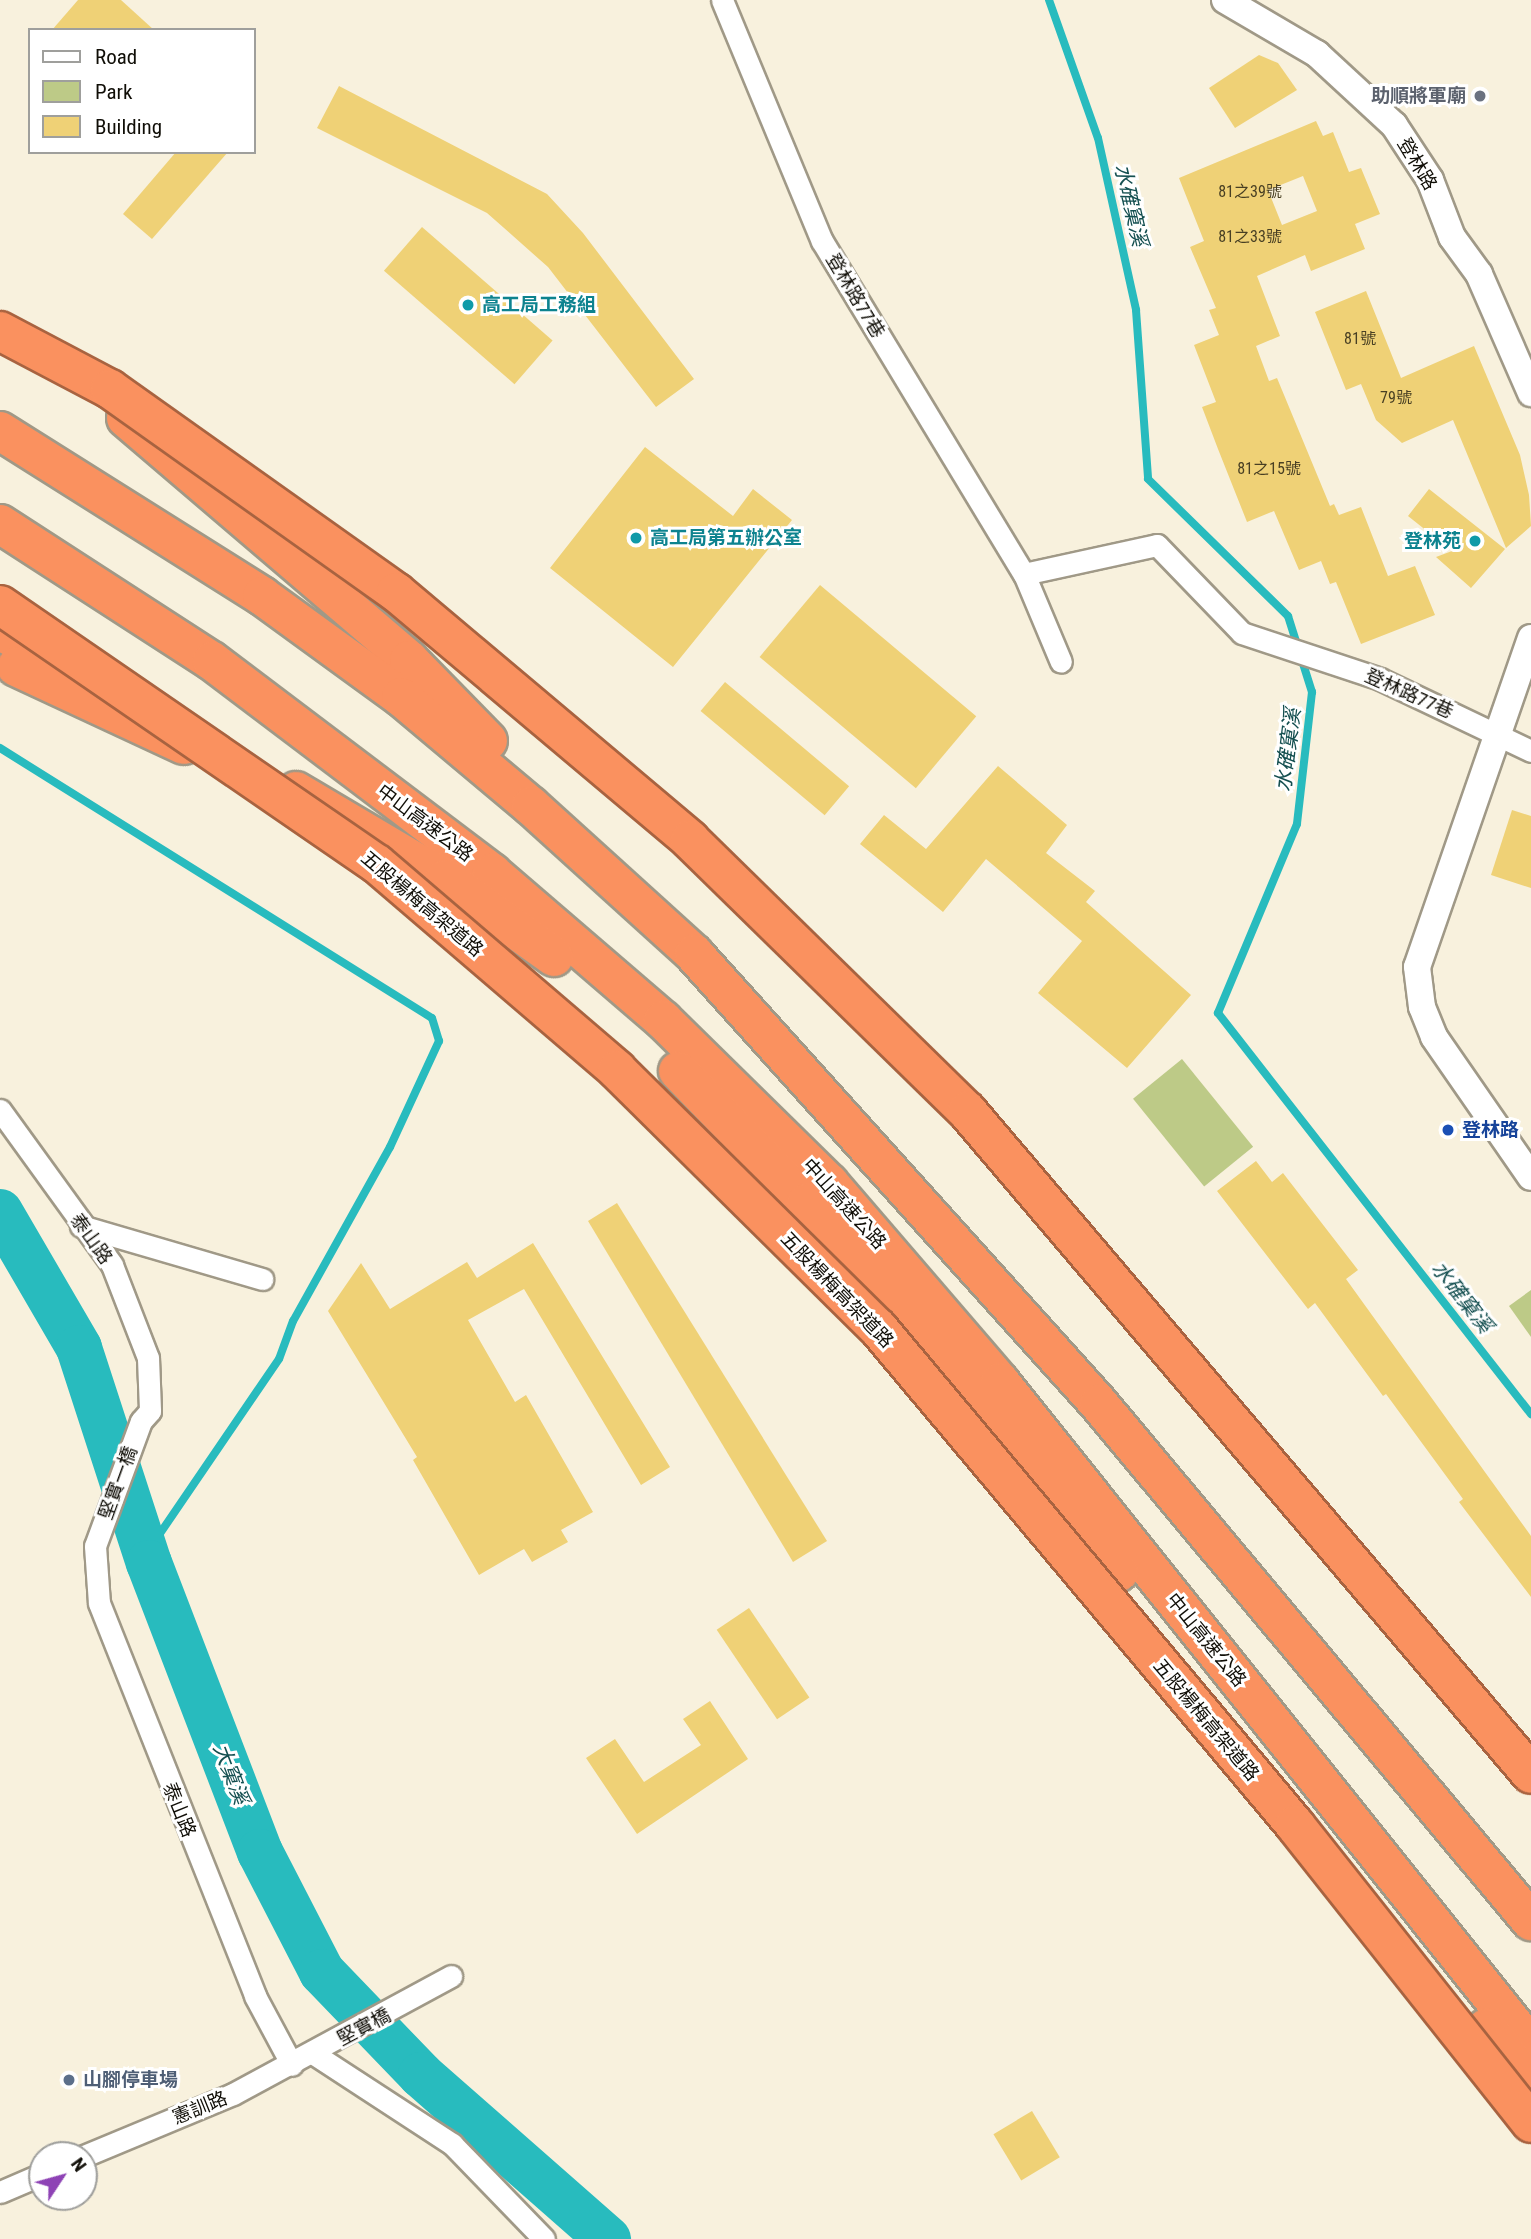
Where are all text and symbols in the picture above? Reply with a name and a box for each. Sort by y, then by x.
legend [28,28,256,154]
text: Road [95,45,137,69]
text: Park [95,80,132,104]
place label: 助順將軍廟 [1371,85,1466,107]
marker: 助順將軍廟 [1472,88,1488,104]
text: Building [95,115,162,139]
street label: 登林路 [1393,134,1441,194]
water label: 水確窠溪 [1109,161,1153,249]
house number: 81之39號 [1218,182,1282,202]
house number: 81之33號 [1218,227,1282,247]
street label: 登林路77巷 [821,250,889,342]
place label: 高工局工務組 [482,294,596,316]
marker: 高工局工務組 [460,297,476,313]
house number: 81號 [1344,329,1376,349]
house number: 79號 [1380,388,1412,408]
house number: 81之15號 [1237,459,1301,479]
place label: 高工局第五辦公室 [650,527,802,549]
marker: 高工局第五辦公室 [628,530,644,546]
place label: 登林苑 [1404,530,1461,552]
marker: 登林苑 [1467,533,1483,549]
street label: 登林路77巷 [1361,664,1457,724]
water label: 水確窠溪 [1270,707,1306,793]
street label: 中山高速公路 [373,780,477,866]
street label: 五股楊梅高架道路 [356,846,488,962]
place label: 登林路 [1462,1119,1519,1141]
marker: 登林路 [1440,1122,1456,1138]
street label: 中山高速公路 [797,1154,891,1254]
street label: 泰山路 [65,1209,117,1269]
street label: 五股楊梅高架道路 [776,1227,898,1353]
water label: 水確窠溪 [1426,1256,1498,1338]
street label: 堅實一橋 [94,1443,142,1523]
street label: 中山高速公路 [1161,1589,1251,1691]
street label: 五股楊梅高架道路 [1148,1654,1264,1786]
water label: 大窠溪 [208,1740,254,1808]
street label: 泰山路 [158,1779,200,1841]
street label: 堅實橋 [333,2004,395,2050]
place label: 山腳停車場 [83,2069,178,2091]
marker: 山腳停車場 [61,2072,77,2088]
street label: 憲訓路 [169,2087,231,2129]
north arrow [28,2141,98,2211]
text: N [66,2153,91,2176]

